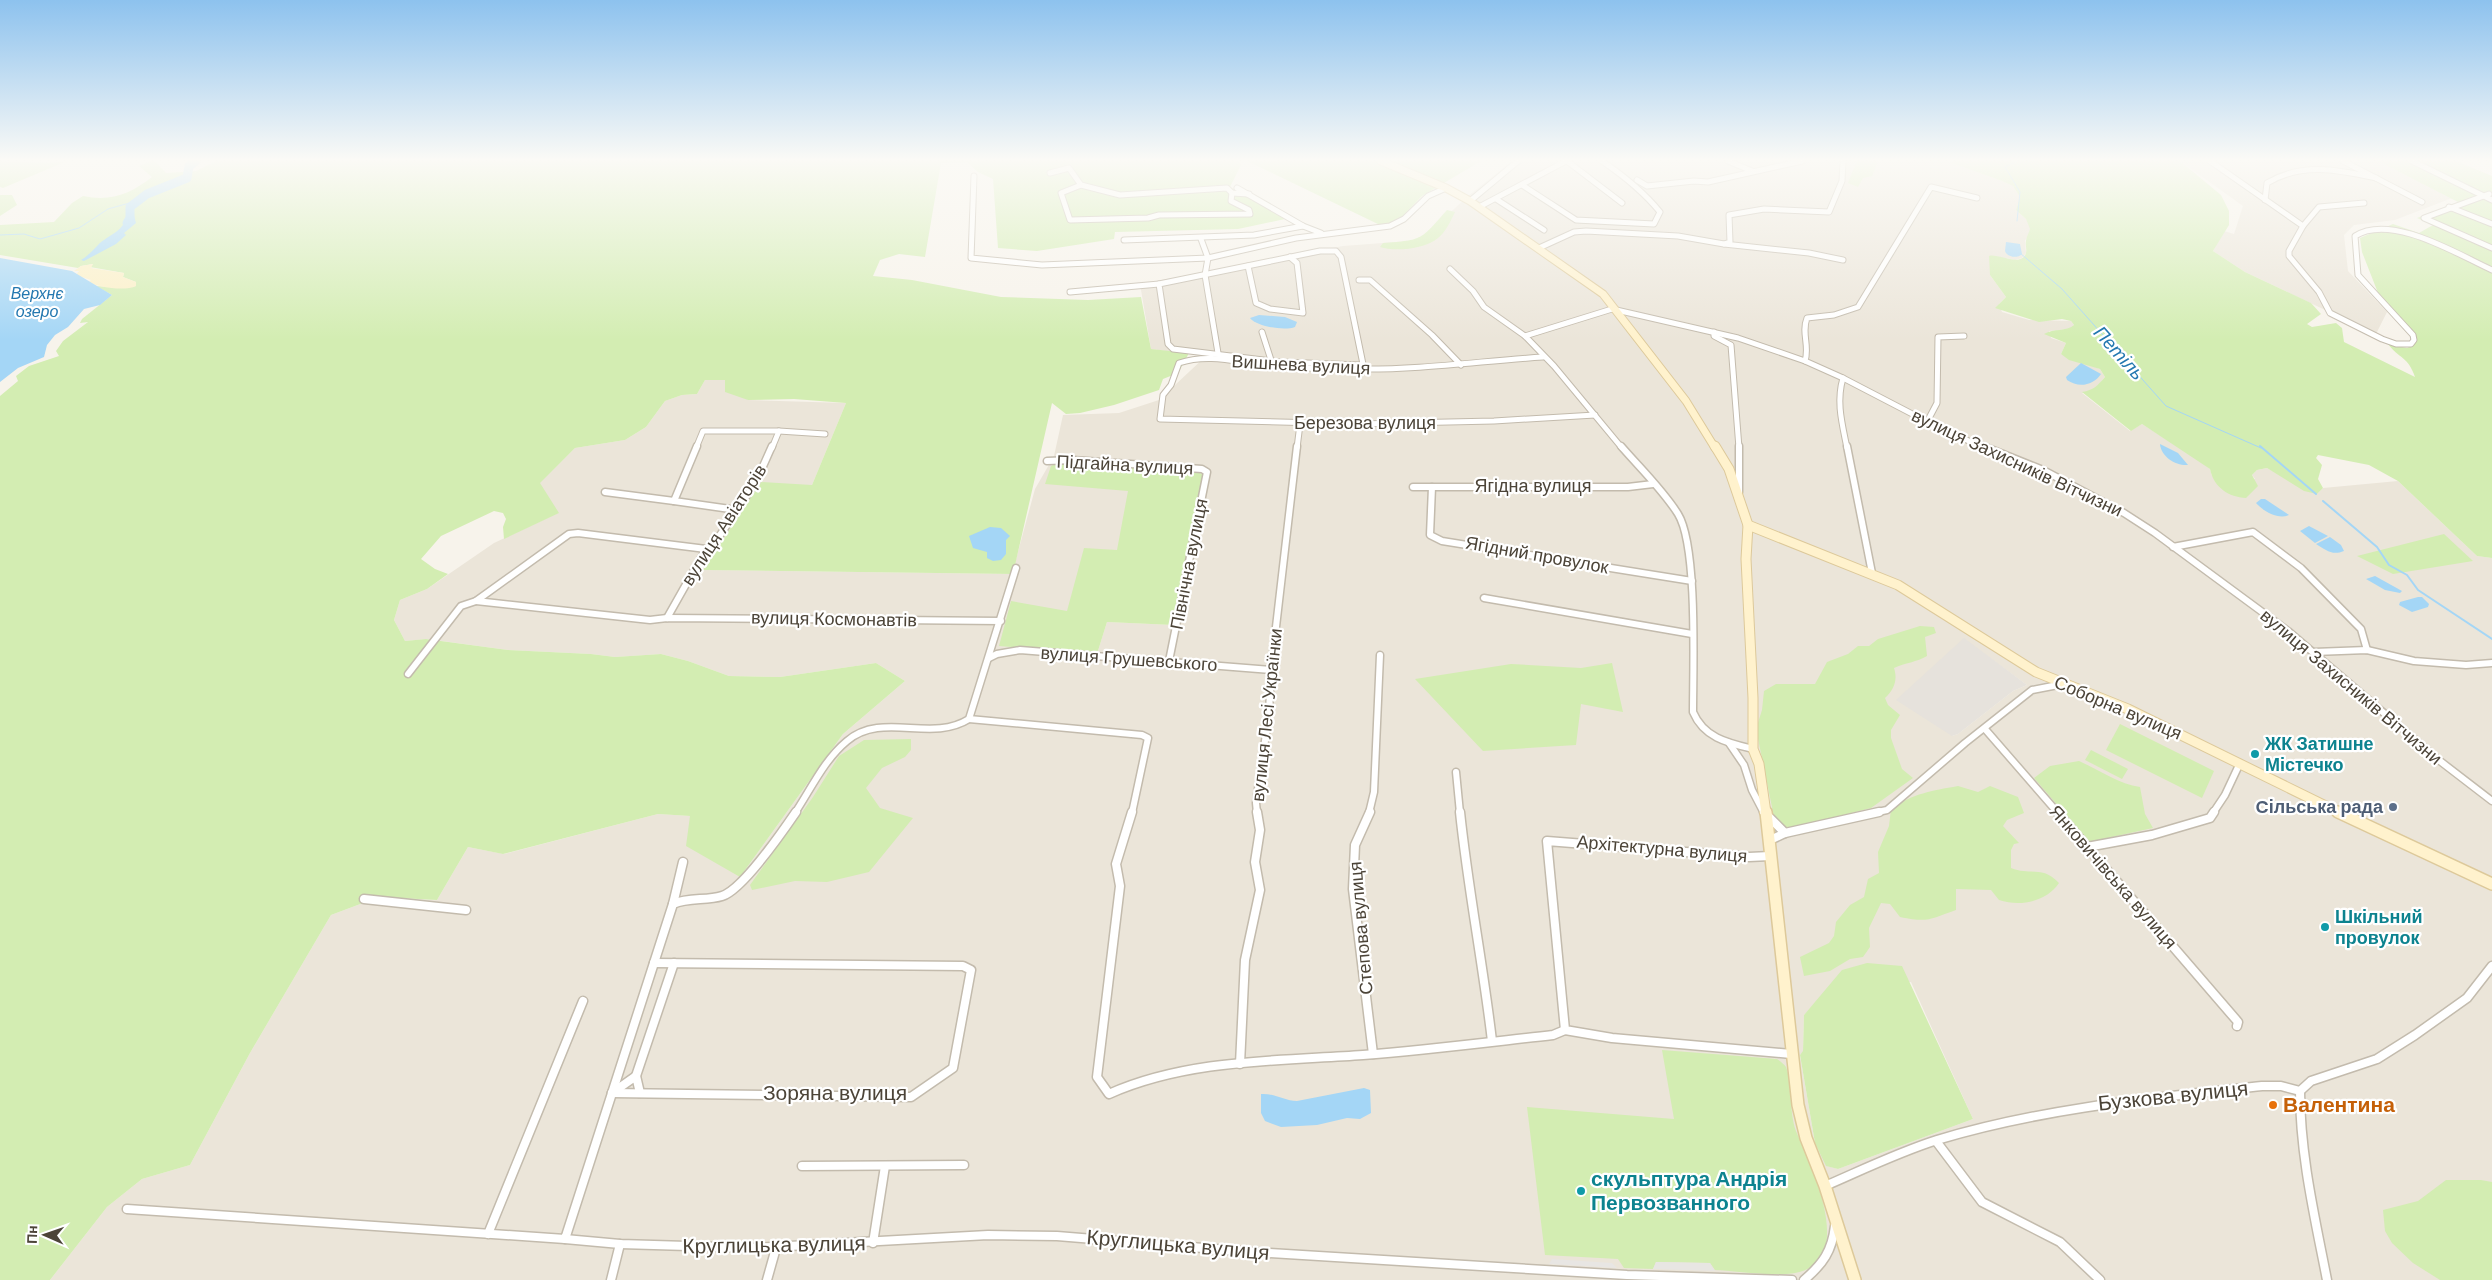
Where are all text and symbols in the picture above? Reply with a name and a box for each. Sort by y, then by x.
water label: Верхнє озеро [11,283,63,322]
water label: Петіль [2088,321,2150,385]
street label: Вишнева вулиця [1231,349,1371,381]
street label: вулиця Захисників Вітчизни [1908,403,2126,523]
street label: Березова вулиця [1294,411,1436,435]
street label: Підгайна вулиця [1056,449,1194,481]
street label: вулиця Авіаторів [676,460,772,590]
street label: Ягідна вулиця [1474,474,1592,498]
street label: Північна вулиця [1165,496,1213,632]
street label: Ягідний провулок [1463,531,1611,579]
street label: вулиця Захисників Вітчизни [2255,604,2447,770]
street label: вулиця Космонавтів [751,606,917,632]
street label: вулиця Лесі Українки [1246,627,1288,803]
street label: вулиця Грушевського [1040,641,1218,677]
street label: Соборна вулиця [2051,670,2185,746]
place label: ЖК Затишне Містечко [2264,732,2374,777]
marker: ЖК Затишне Містечко [2249,748,2261,760]
place label: Cільська рада [2255,795,2384,819]
street label: Янковичівська вулиця [2044,800,2182,954]
marker: Cільська рада [2387,801,2399,813]
street label: Архітектурна вулиця [1576,830,1748,868]
street label: Степова вулиця [1343,861,1379,995]
place label: Шкільний провулок [2335,905,2423,950]
marker: Шкільний провулок [2319,921,2331,933]
street label: Бузкова вулиця [2097,1074,2249,1118]
street label: Зоряна вулиця [763,1079,907,1107]
place label: Валентина [2283,1091,2395,1119]
marker: Валентина [2267,1099,2279,1111]
place label: скульптура Андрія Первозванного [1591,1165,1787,1217]
marker: скульптура Андрія Первозванного [1575,1185,1587,1197]
north arrow [20,1210,70,1260]
street label: Круглицька вулиця [1085,1223,1271,1267]
text: Пн [23,1225,41,1244]
street label: Круглицька вулиця [682,1229,866,1261]

